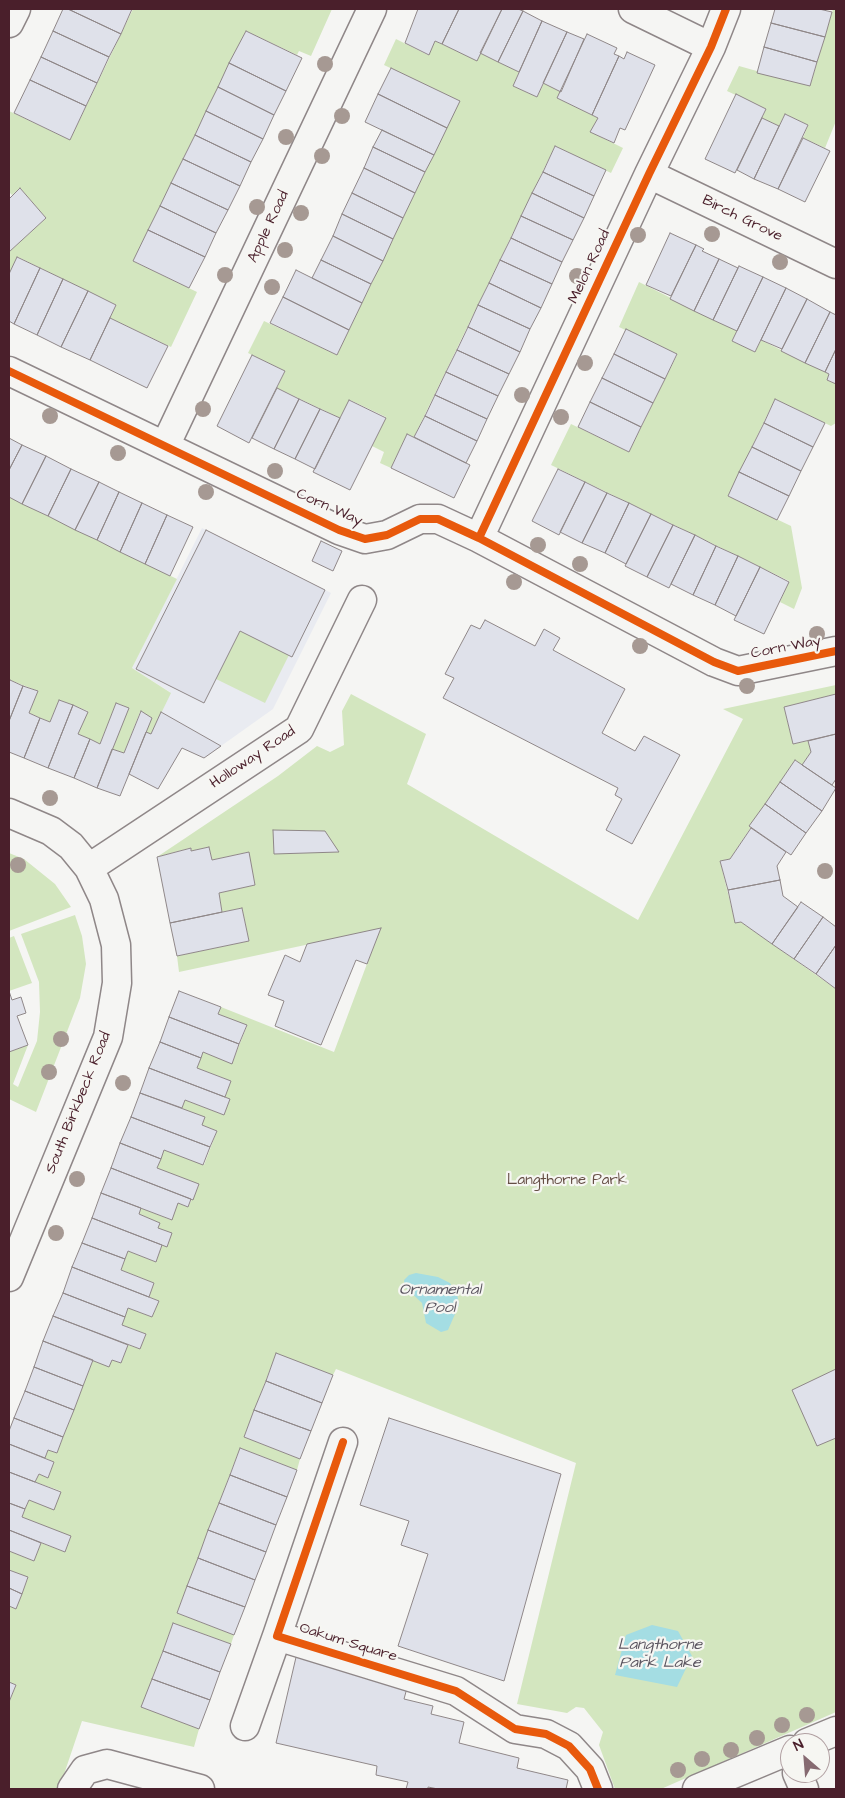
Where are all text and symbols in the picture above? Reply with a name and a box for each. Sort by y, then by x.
street label: Apple Road [245,188,293,266]
street label: Birch Grove [699,192,785,246]
street label: Melon Road [565,227,615,307]
street label: Corn Way [293,485,365,531]
street label: Corn Way [750,632,822,664]
street label: Holloway Road [207,723,299,793]
street label: South Birkbeck Road [42,1029,116,1177]
park label: Langthorne Park [507,1172,627,1190]
water label: Ornamental Pool [399,1281,481,1319]
street label: Oakum Square [297,1620,399,1666]
water label: Langthorne Park Lake [618,1636,702,1674]
north arrow [780,1733,830,1783]
text: N [790,1735,807,1756]

